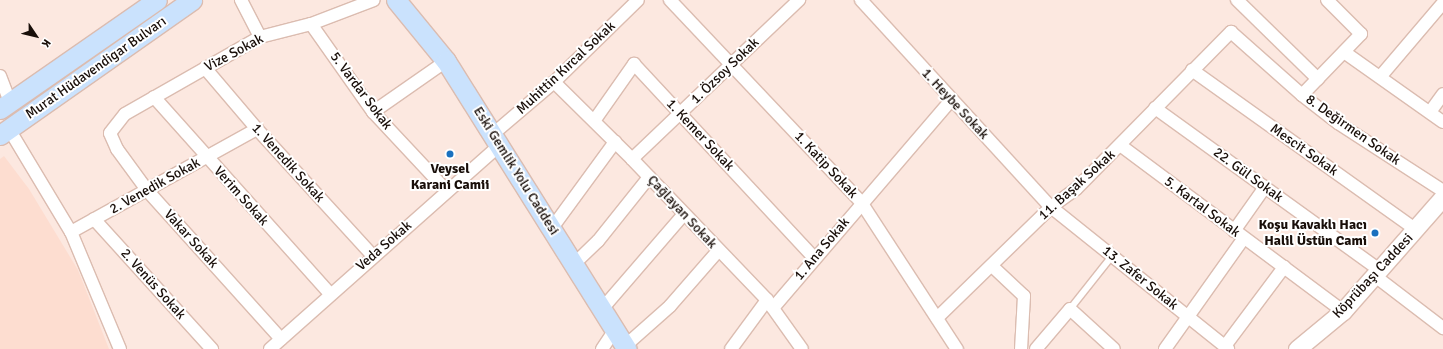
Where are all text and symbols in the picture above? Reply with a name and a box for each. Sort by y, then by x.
street label: Murat Hüdavendigar Bulvarı [22,13,170,123]
north arrow [16,16,56,56]
street label: Muhittin Kırcal Sokak [513,18,619,118]
street label: Vize Sokak [202,31,266,75]
street label: 1. Özsoy Sokak [687,34,763,108]
text: K [39,37,54,50]
street label: 5. Vardar Sokak [326,49,396,133]
street label: 1. Heybe Sokak [918,65,992,143]
street label: 8. Değirmen Sokak [1302,91,1404,169]
street label: 1. Kemer Sokak [662,96,738,174]
street label: Eski Gemlik Yolu Caddesi [470,104,562,238]
street label: 1. Venedik Sokak [248,120,328,206]
street label: Mescit Sokak [1267,120,1341,180]
street label: 1. Katip Sokak [791,128,861,202]
street label: 22. Gül Sokak [1210,144,1286,206]
street label: 11. Başak Sokak [1035,146,1119,224]
marker: Veysel Karani Camii [445,149,455,159]
street label: 2. Venedik Sokak [107,154,203,218]
place label: Veysel Karani Camii [411,161,489,194]
street label: Verim Sokak [210,163,272,229]
street label: Çağlayan Sokak [644,172,720,252]
street label: 5. Kartal Sokak [1161,173,1243,241]
street label: Vakar Sokak [160,206,222,272]
street label: 1. Ana Sokak [791,214,853,284]
street label: Veda Sokak [353,217,415,275]
place label: Koşu Kavaklı Hacı Halil Üstün Cami [1258,217,1367,250]
marker: Koşu Kavaklı Hacı Halil Üstün Cami [1370,228,1380,238]
street label: Köprübaşı Caddesi [1329,230,1417,322]
street label: 13. Zafer Sokak [1099,242,1181,314]
street label: 2. Venüs Sokak [117,245,189,323]

